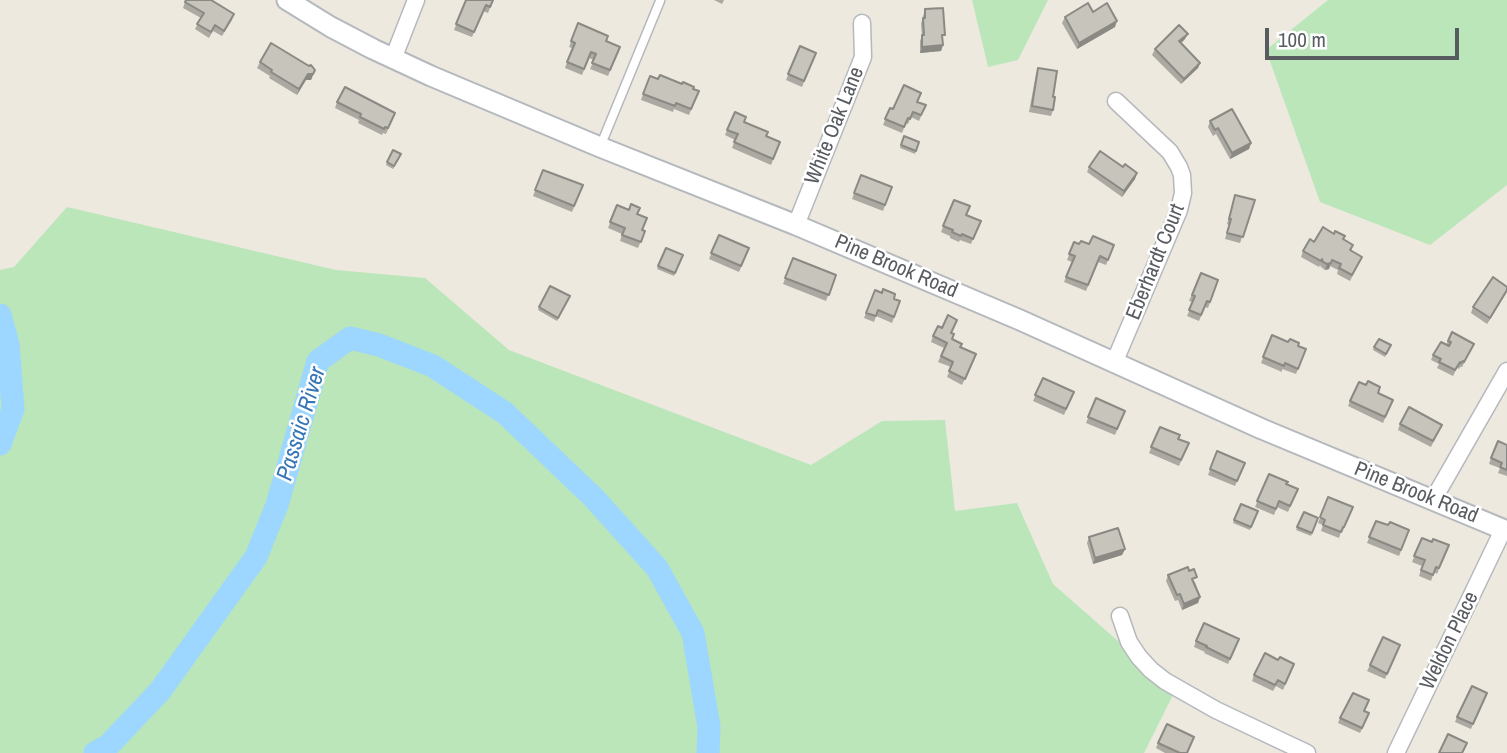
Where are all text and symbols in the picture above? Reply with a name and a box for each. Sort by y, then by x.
scale bar [1269,14,1463,58]
text: 100 m [1278,25,1326,54]
street label: White Oak Lane [800,64,870,188]
street label: Eberhardt Court [1121,200,1191,324]
street label: Pine Brook Road [831,230,961,304]
water label: Passaic River [272,364,332,484]
street label: Pine Brook Road [1350,457,1482,529]
street label: Weldon Place [1415,588,1485,694]

